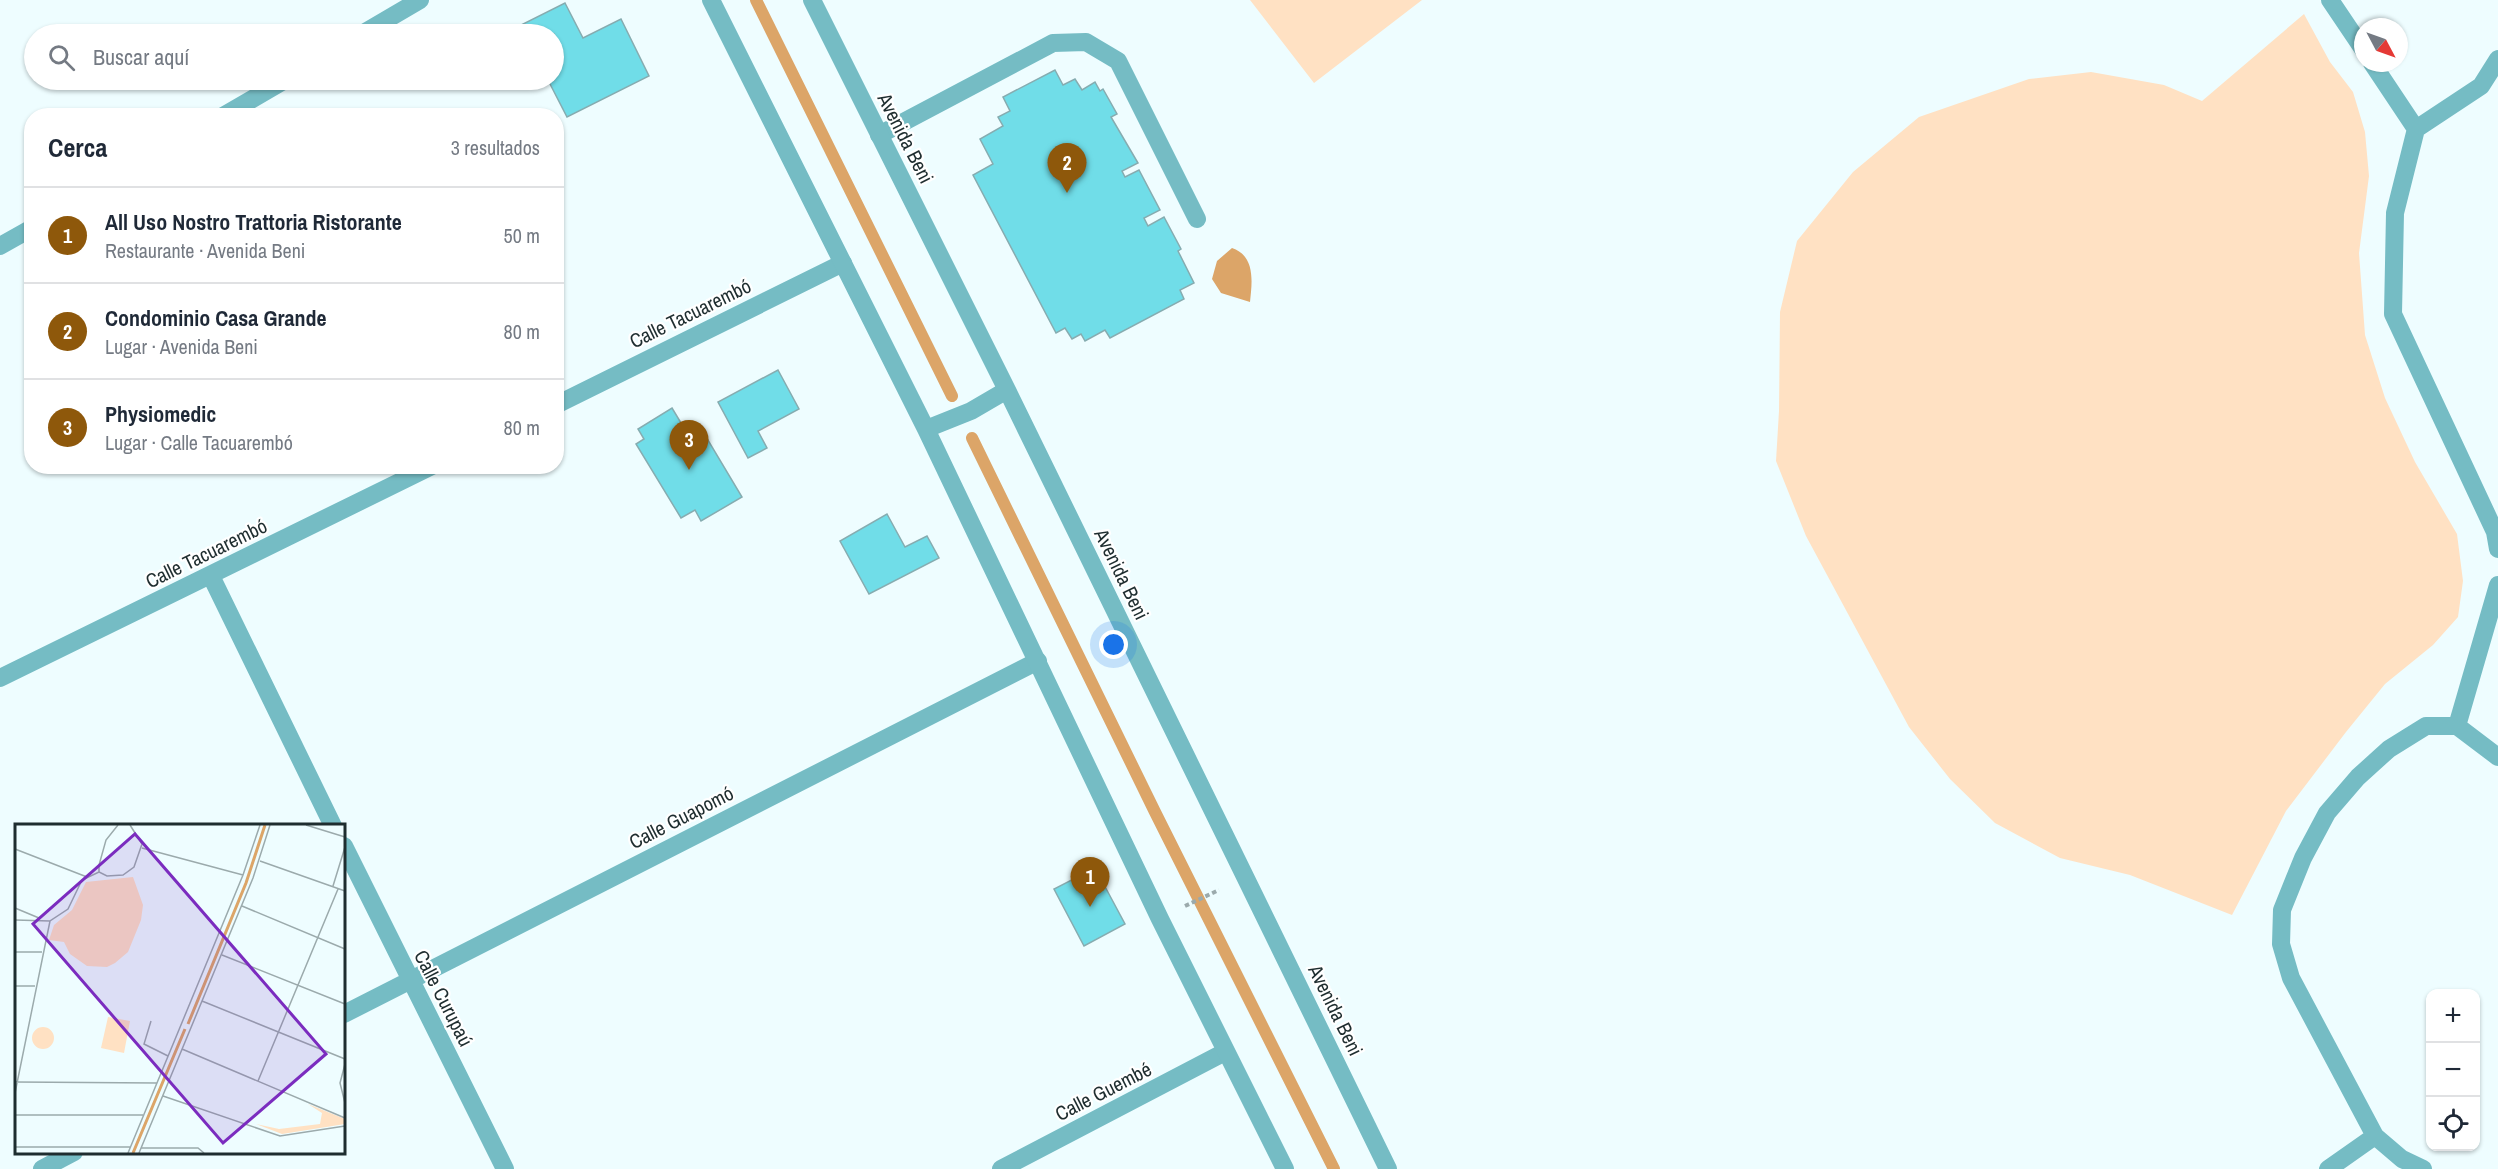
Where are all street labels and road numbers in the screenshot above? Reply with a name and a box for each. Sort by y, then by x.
street label: Avenida Beni [871,87,940,188]
street label: Calle Tacuarembó [625,272,755,354]
street label: Calle Tacuarembó [141,512,271,594]
street label: Avenida Beni [1088,523,1156,624]
street label: Calle Guapomó [624,779,738,855]
street label: Calle Curupaú [408,945,480,1051]
street label: Avenida Beni [1302,959,1370,1060]
street label: Calle Guembé [1050,1055,1156,1127]

